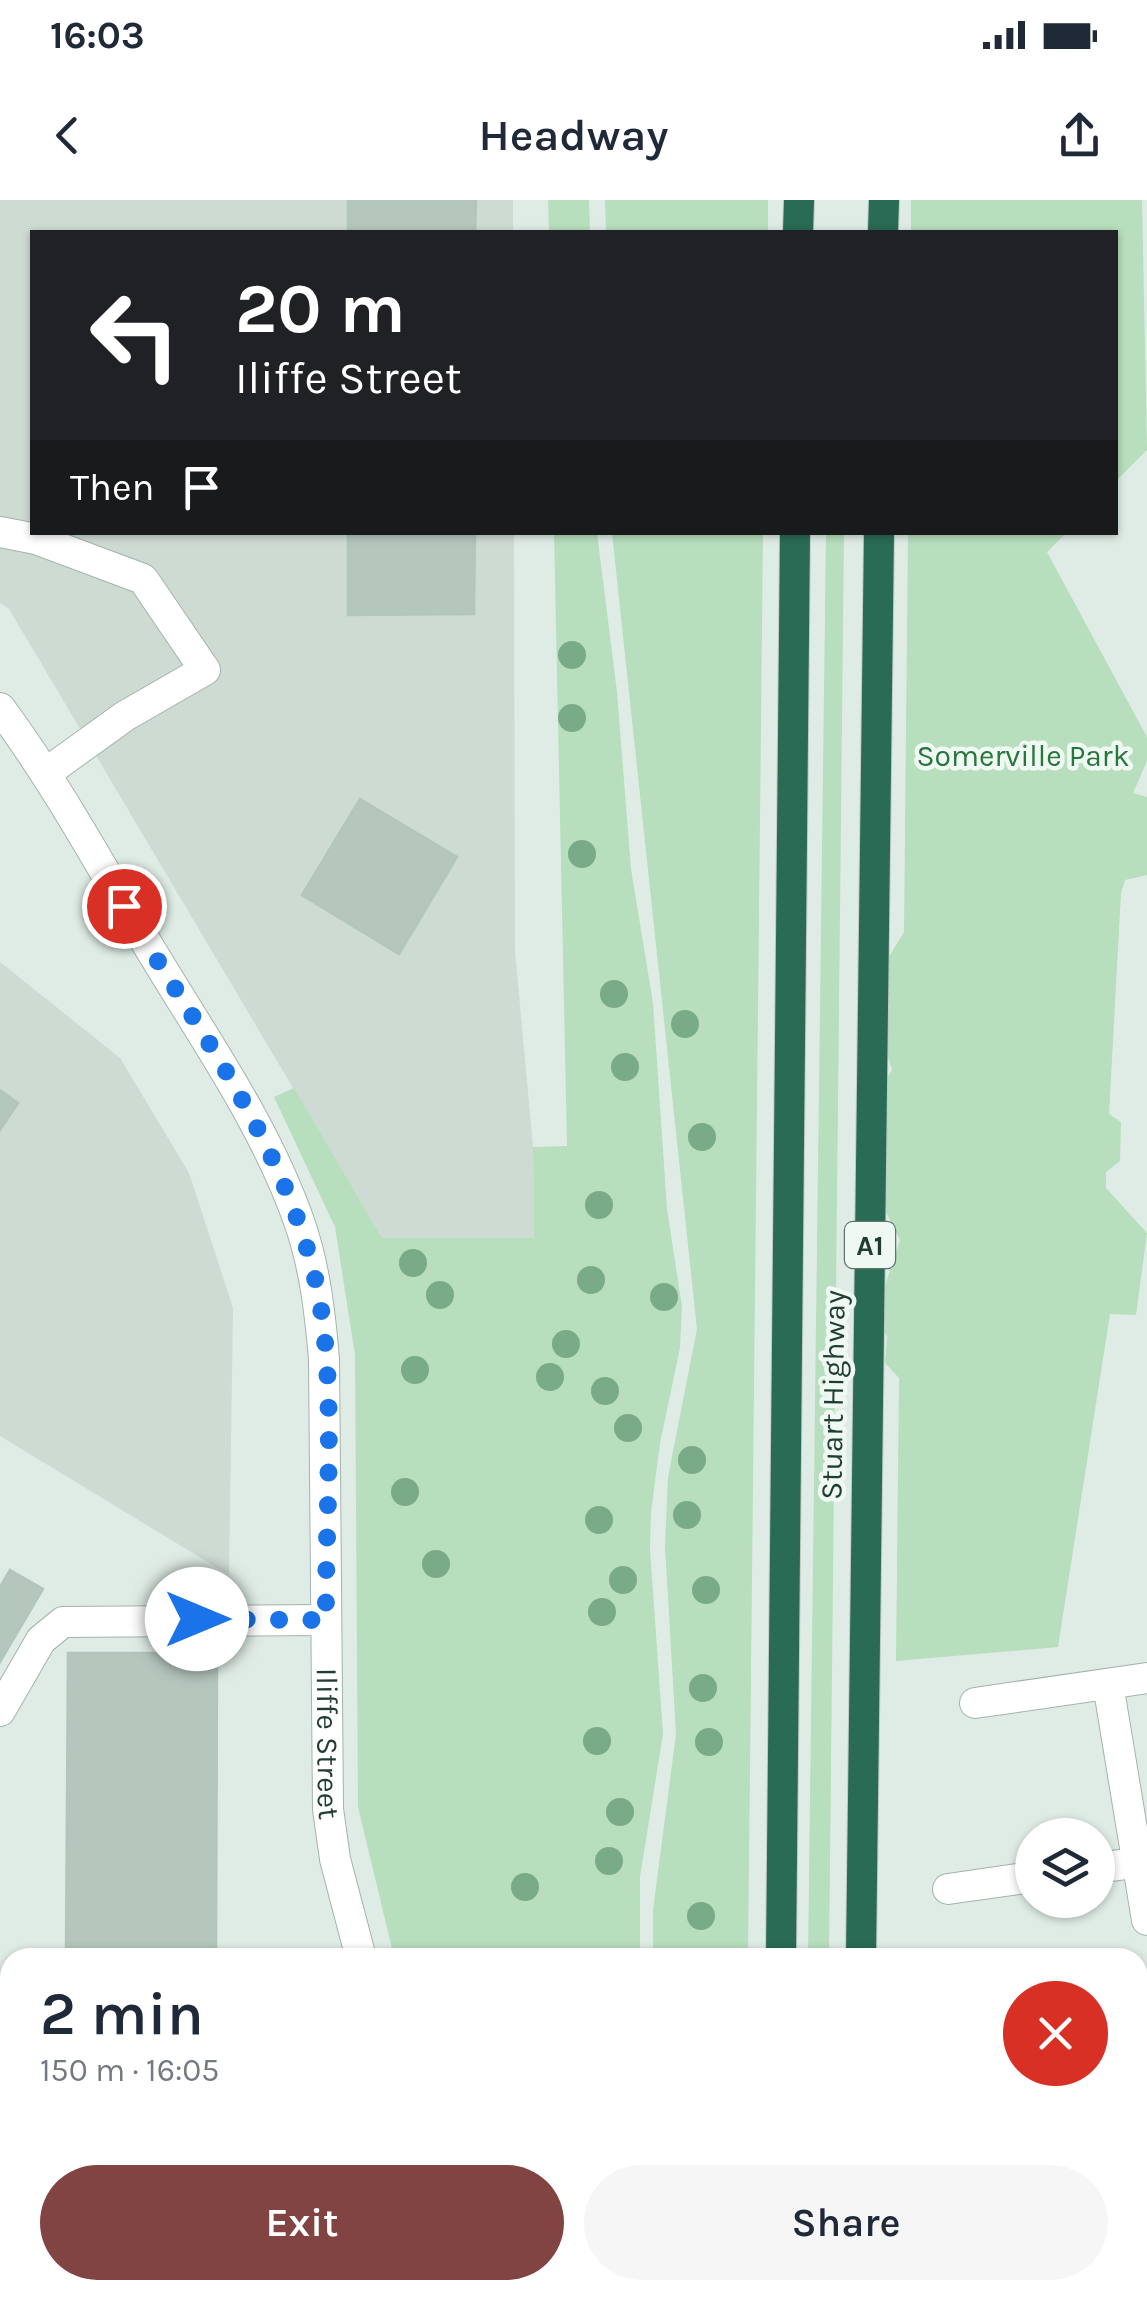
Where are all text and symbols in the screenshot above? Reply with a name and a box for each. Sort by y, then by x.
text: 16:03 [50,13,145,58]
icon: back [40,108,95,163]
icon: share [1052,108,1107,163]
text: Headway [479,109,668,161]
text: 20 m [235,268,406,350]
icon: left [70,270,200,400]
text: Iliffe Street [235,352,462,404]
icon: arrive [174,460,229,515]
text: Then [70,465,154,510]
park label: Somerville Park [916,738,1130,774]
pin [82,864,167,949]
icon: arrive [97,879,152,934]
road number: A1 [845,1222,895,1268]
street label: Stuart Highway [813,1290,853,1500]
position arrow [145,1567,249,1671]
street label: Iliffe Street [309,1668,347,1822]
map controls [1015,1818,1115,1918]
button: layers [1015,1818,1115,1918]
text: 2 min [40,1979,204,2049]
button: close [1003,1981,1108,2086]
text: 150 m · 16:05 [40,2052,219,2089]
button: Exit [40,2165,564,2280]
button: Share [584,2165,1108,2280]

